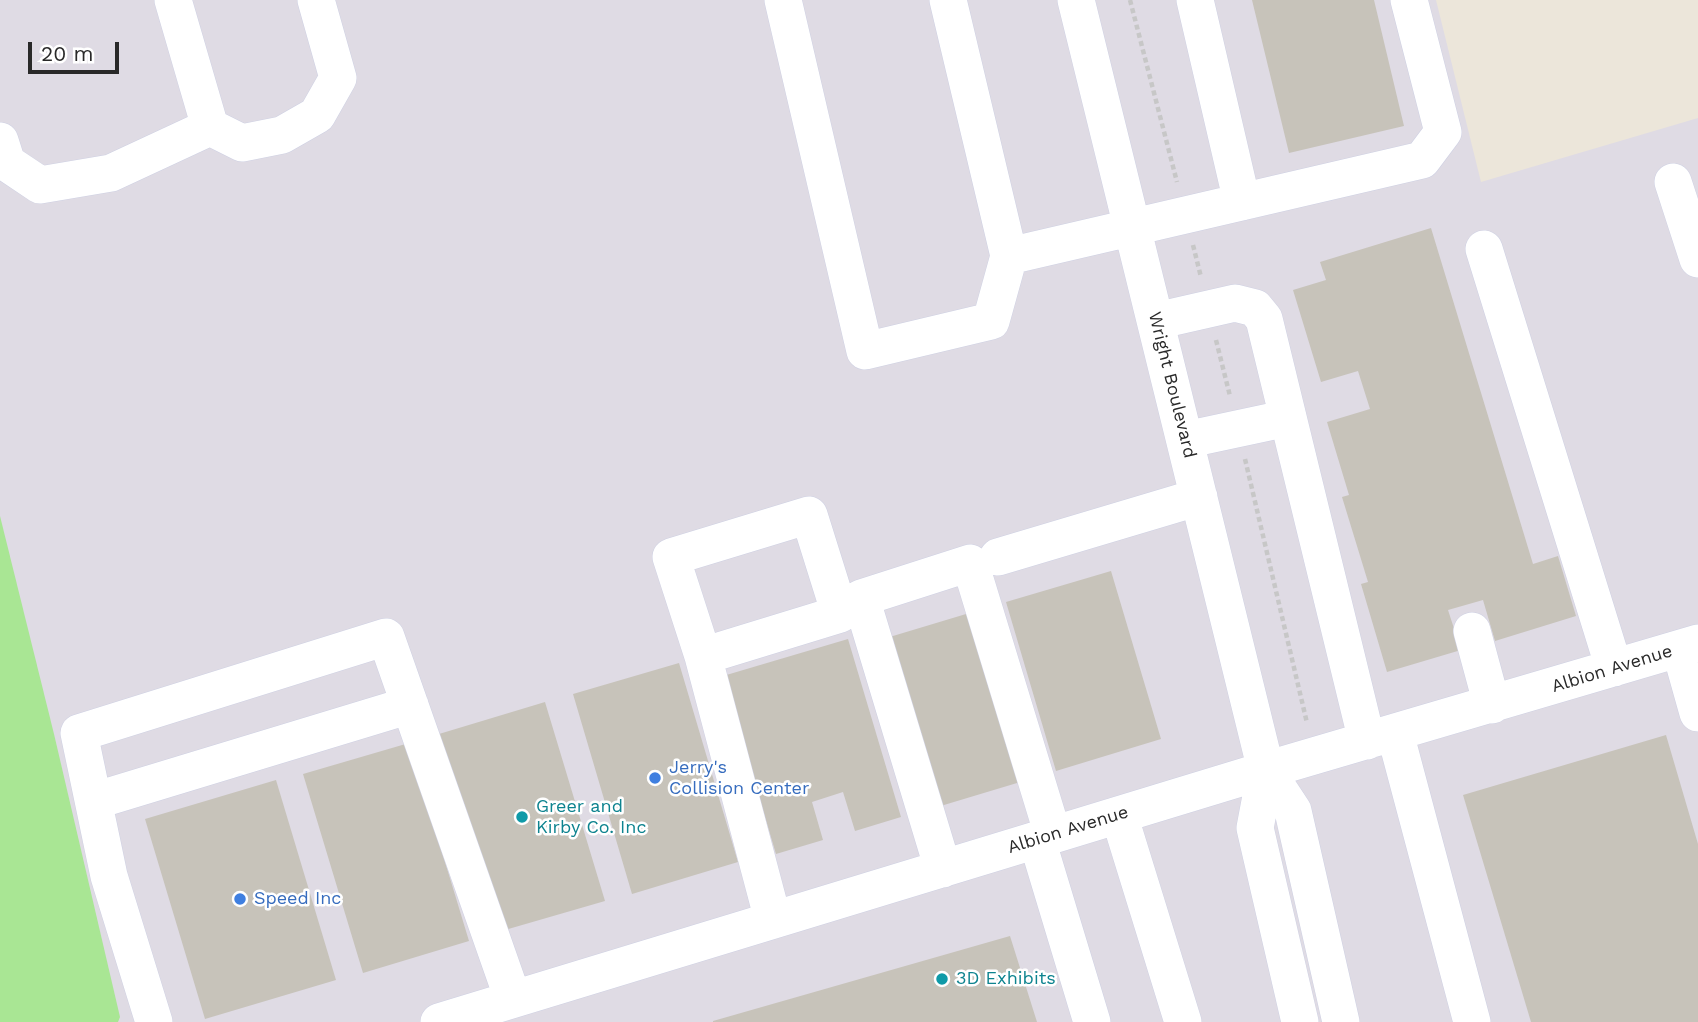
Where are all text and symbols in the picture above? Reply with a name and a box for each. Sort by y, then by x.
scale bar [32,28,122,72]
text: 20 m [41,41,93,66]
street label: Wright Boulevard [1143,310,1201,460]
street label: Albion Avenue [1549,640,1675,698]
place label: Jerry's Collision Center [669,757,809,800]
marker: Jerry's Collision Center [647,770,663,786]
place label: Greer and Kirby Co. Inc [536,796,647,838]
street label: Albion Avenue [1005,801,1131,859]
marker: Greer and Kirby Co. Inc [514,809,530,825]
place label: Speed Inc [254,888,341,910]
marker: Speed Inc [232,891,248,907]
place label: 3D Exhibits [956,968,1056,990]
marker: 3D Exhibits [934,971,950,987]

